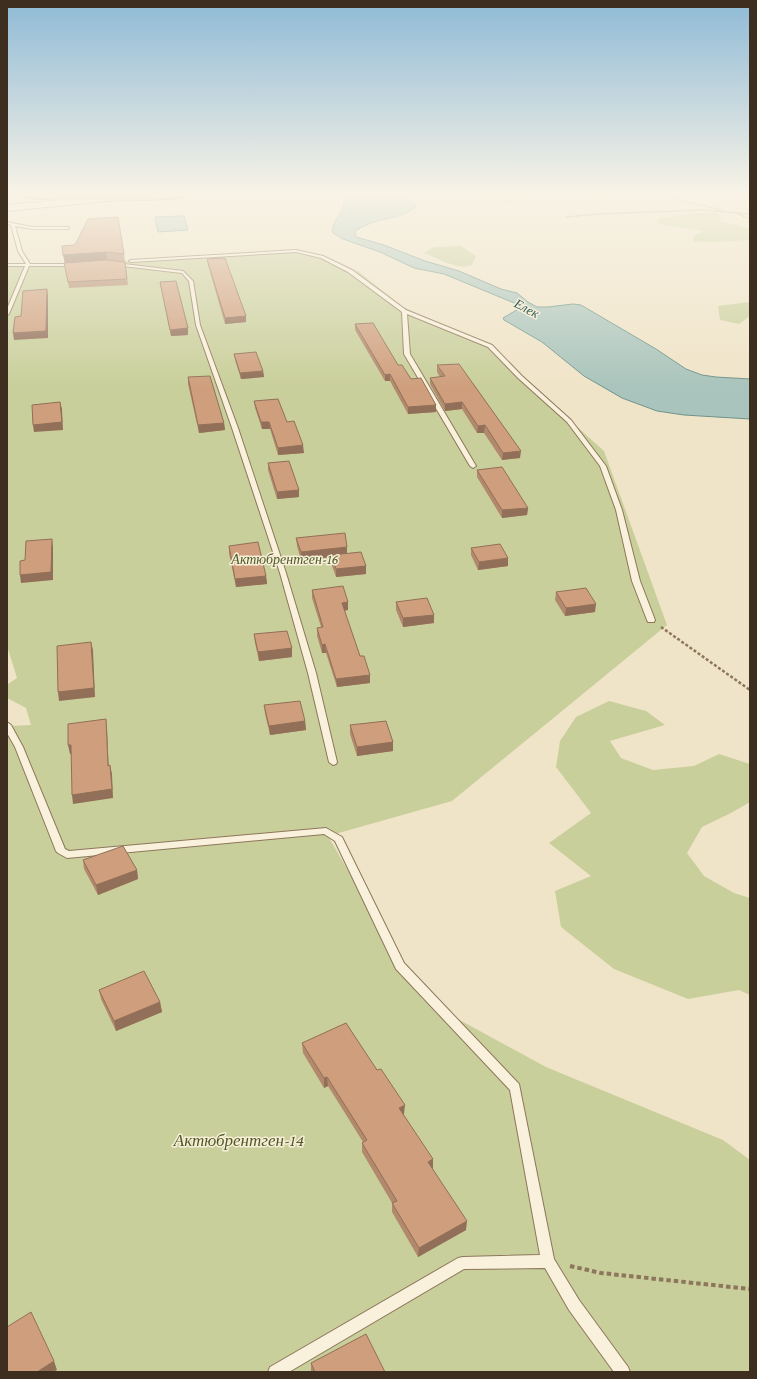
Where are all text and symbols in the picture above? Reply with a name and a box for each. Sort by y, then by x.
water label: Елек [511,295,542,322]
park label: Актюбрентген-16 [230,551,339,567]
park label: Актюбрентген-14 [173,1131,304,1150]

